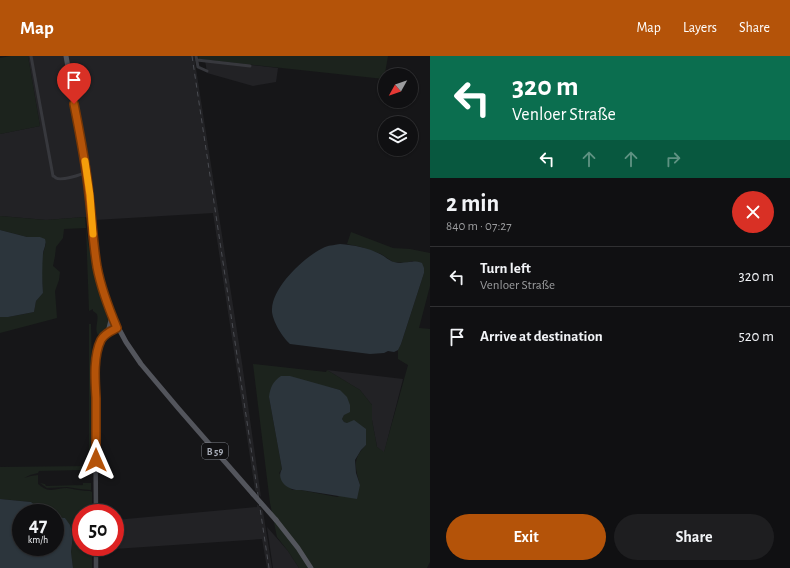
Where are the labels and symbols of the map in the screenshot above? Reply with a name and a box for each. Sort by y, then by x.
pin [57,63,91,104]
north arrow [378,68,418,108]
position arrow [75,439,117,481]
road number: B 59 [202,443,228,459]
speed limit sign: 50 [72,504,124,556]

